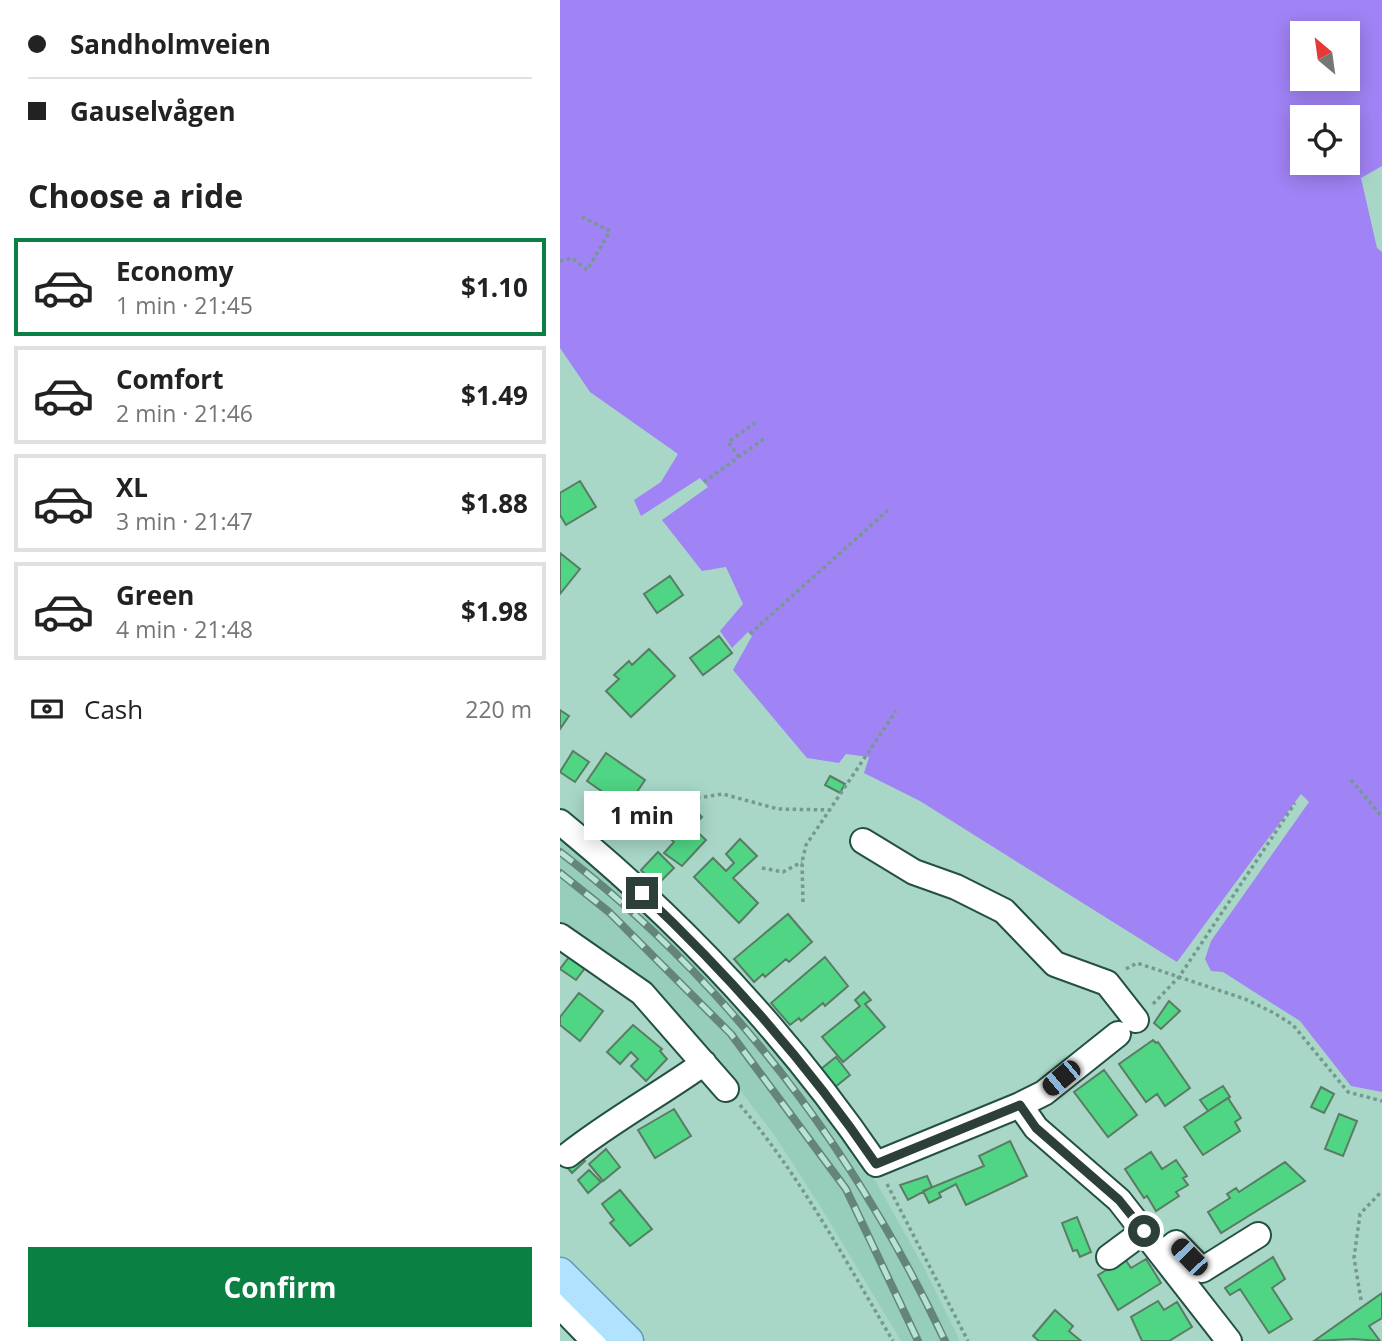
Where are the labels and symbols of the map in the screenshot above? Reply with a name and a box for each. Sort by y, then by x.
north arrow [1290,21,1360,91]
callout: 1 min [584,792,700,840]
route end [626,877,658,909]
car [1039,1056,1084,1100]
route start [1128,1215,1160,1247]
car [1167,1235,1212,1279]

